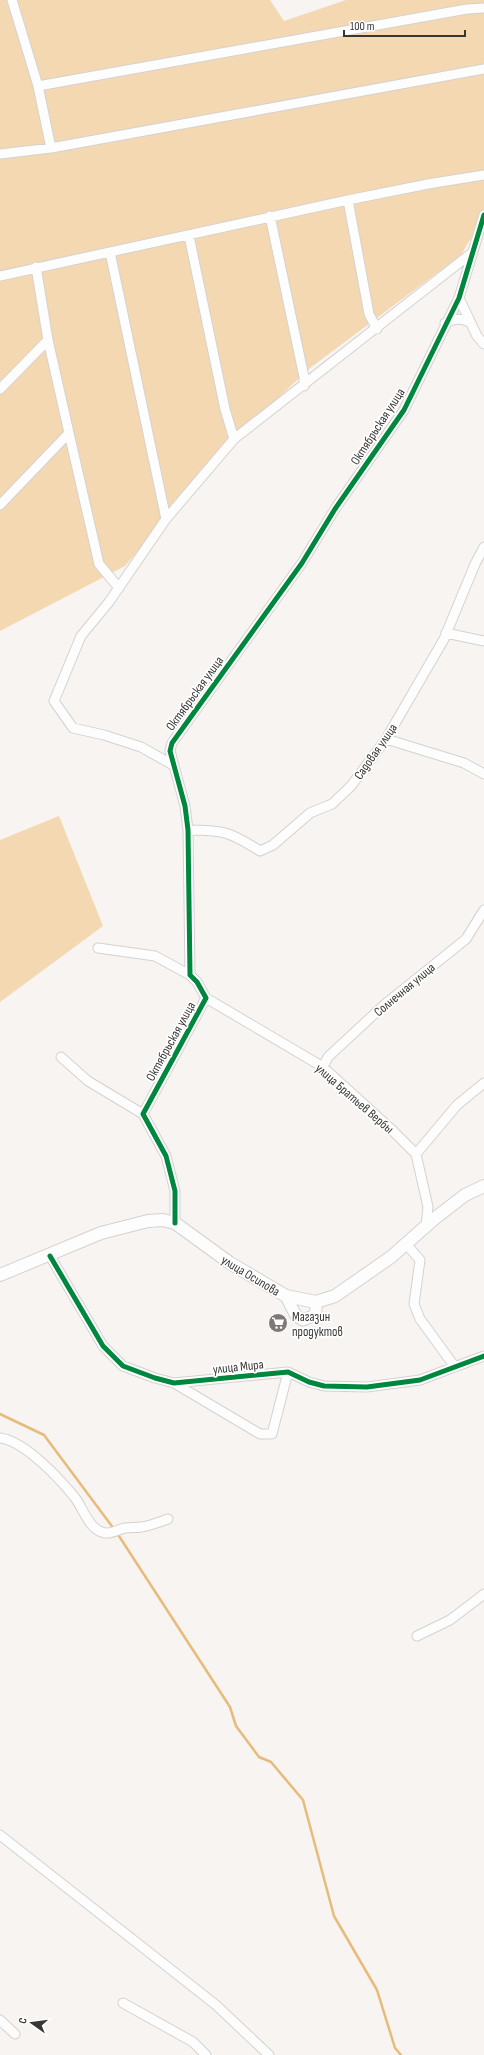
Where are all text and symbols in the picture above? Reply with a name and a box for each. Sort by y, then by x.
scale bar [344,12,465,38]
text: 100 m [350,19,375,34]
street label: Октябрьская улица [347,385,409,468]
street label: Октябрьская улица [162,653,227,734]
street label: Садовая улица [351,720,401,783]
street label: Солнечная улица [371,960,439,1020]
street label: Октябрьская улица [143,999,199,1084]
street label: улица Братьев Вербы [312,1060,397,1137]
street label: улица Осипова [218,1252,283,1300]
place label: Магазин продуктов [292,1309,343,1340]
supermarket icon: Магазин продуктов [267,1312,289,1334]
street label: улица Мира [212,1356,264,1378]
north arrow [12,2003,52,2043]
text: С [16,2016,30,2025]

